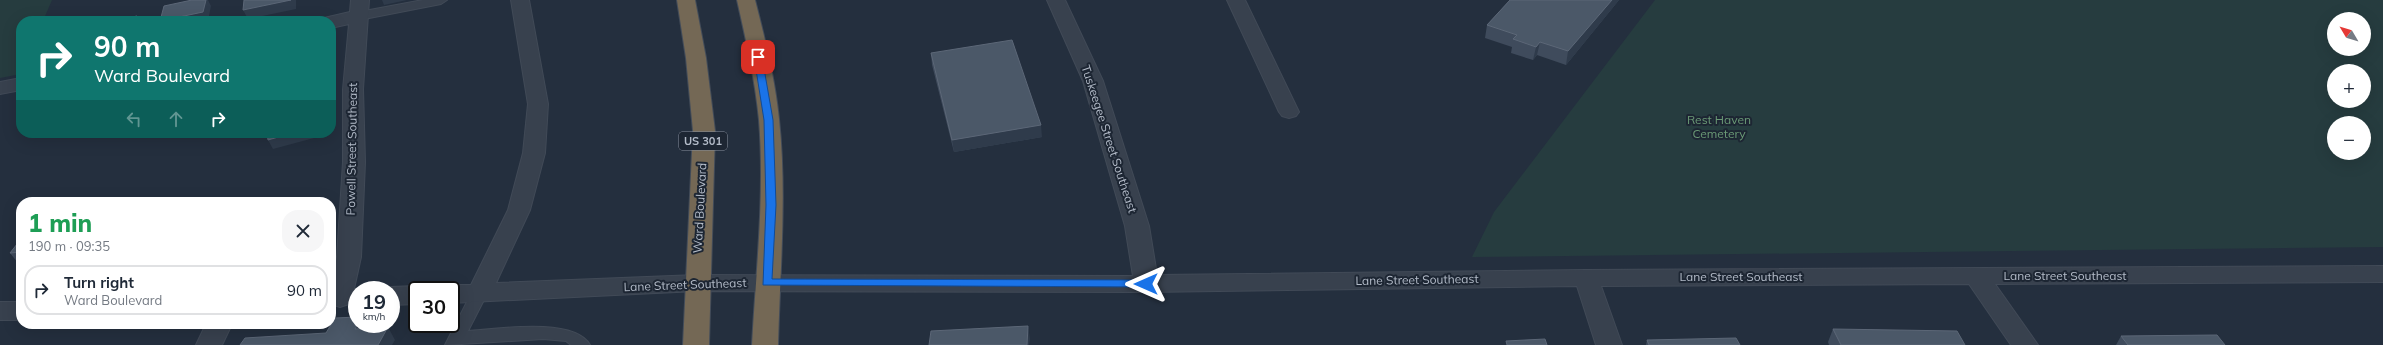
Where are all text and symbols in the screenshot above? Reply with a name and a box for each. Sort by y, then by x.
north arrow [2327,12,2371,56]
map controls [2327,12,2371,160]
text: 90 m [94,29,160,64]
icon: right [28,32,80,84]
pin [741,40,775,74]
icon: arrive [747,46,769,68]
street label: Tuskeegee Street Southeast [1078,63,1140,215]
text: Ward Boulevard [94,64,230,87]
button: + [2327,64,2371,108]
street label: Powell Street Southeast [343,83,360,215]
icon: left [123,108,145,130]
icon: ahead [165,108,187,130]
icon: right [207,108,229,130]
park label: Rest Haven Cemetery [1687,112,1751,141]
button: − [2327,116,2371,160]
road number: US 301 [679,132,727,150]
street label: Ward Boulevard [690,162,709,254]
text: 1 min [28,208,92,238]
button: close [282,210,324,252]
text: 190 m · 09:35 [28,238,110,254]
position arrow [1125,263,1167,305]
street label: Lane Street Southeast [2003,268,2127,283]
street label: Lane Street Southeast [1679,269,1803,284]
street label: Lane Street Southeast [1355,271,1479,288]
text: Turn right [64,273,134,292]
street label: Lane Street Southeast [623,275,747,294]
icon: right [30,279,52,301]
text: 90 m [287,281,322,300]
speed limit sign: 30 [408,281,460,333]
text: 19 [362,289,386,314]
text: Ward Boulevard [64,292,162,308]
text: km/h [363,310,385,323]

